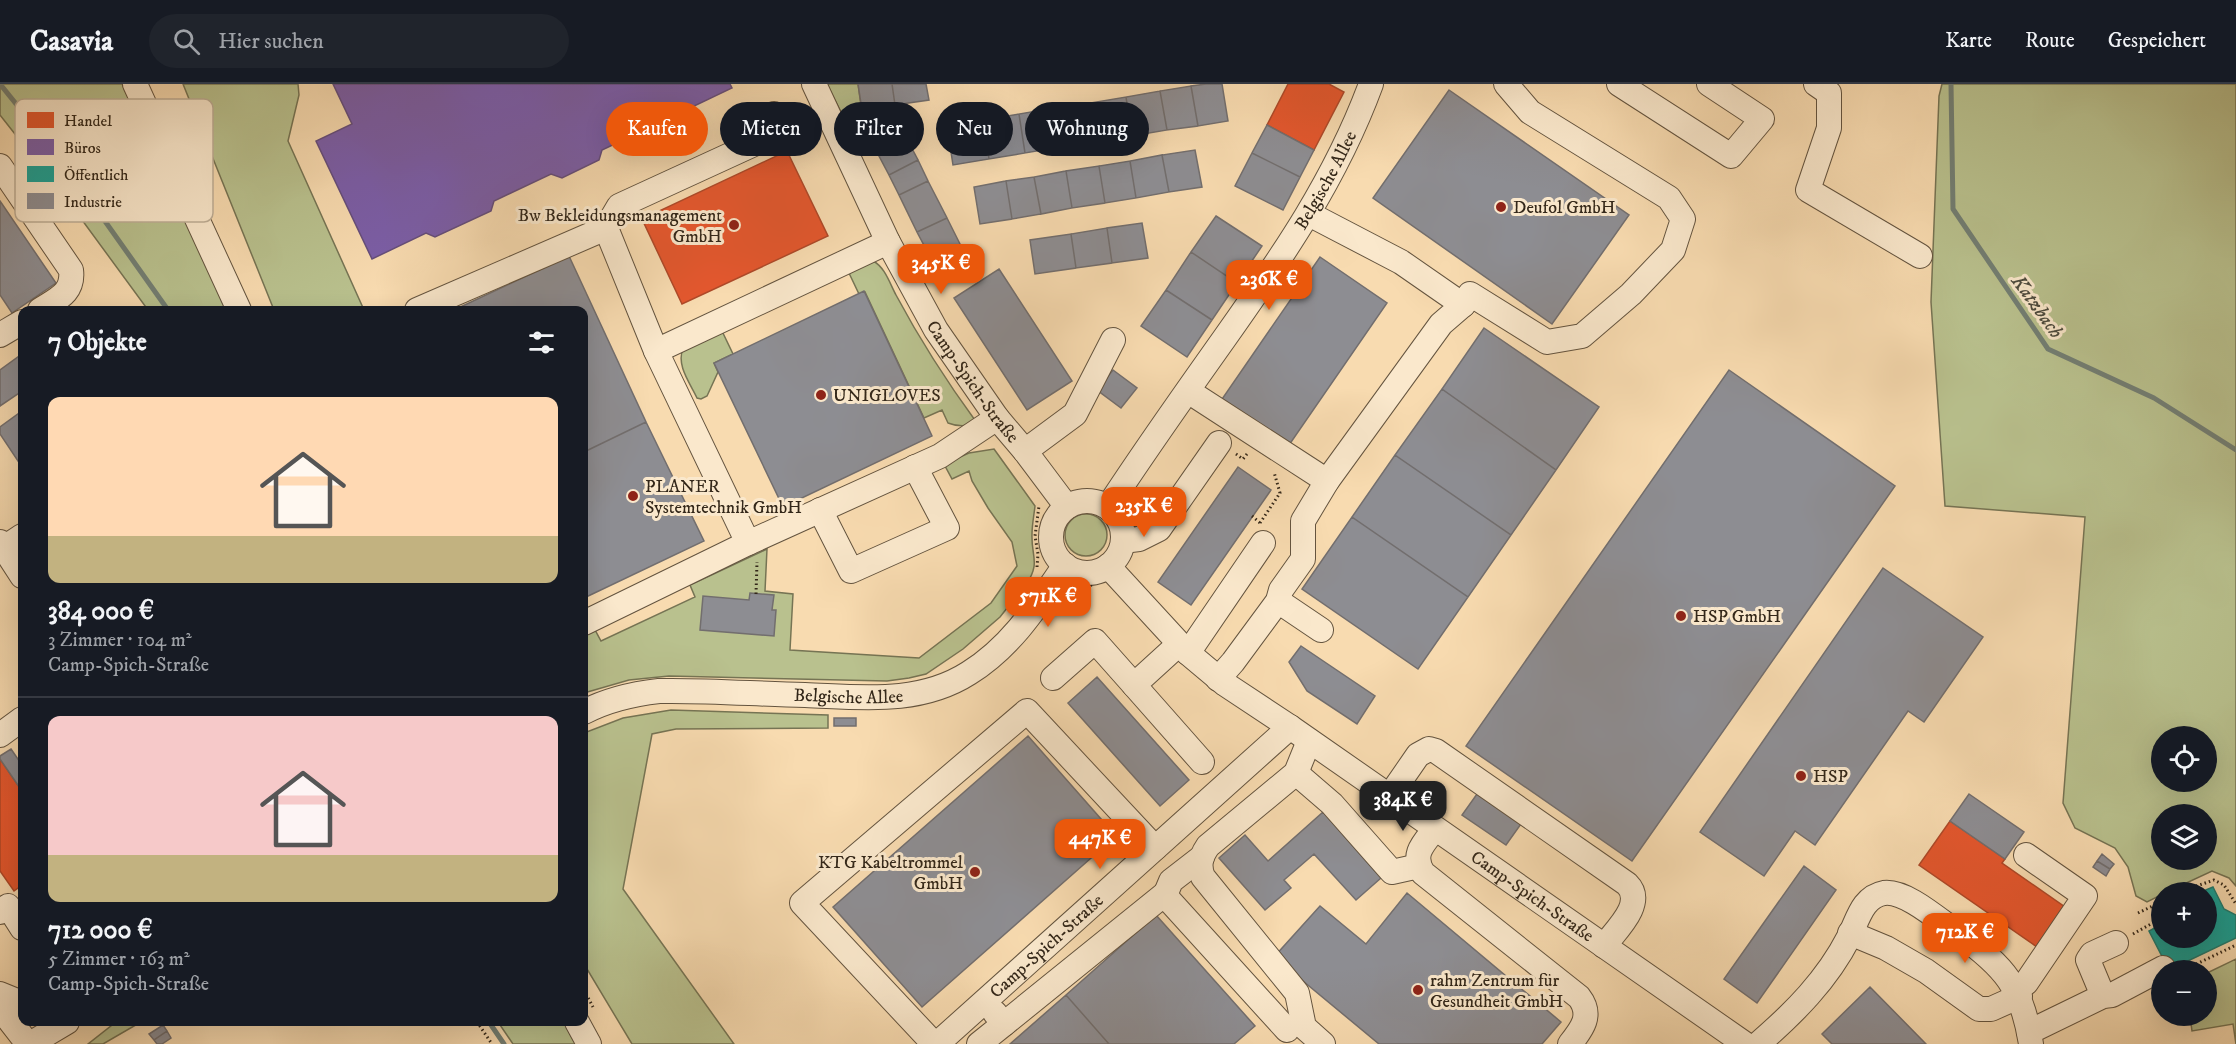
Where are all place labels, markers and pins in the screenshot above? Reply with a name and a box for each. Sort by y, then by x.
place label: Deufol GmbH [1513,197,1616,219]
marker: Deufol GmbH [1494,200,1508,214]
place label: Bw Bekleidungsmanagement GmbH [518,205,722,248]
marker: Bw Bekleidungsmanagement GmbH [727,218,741,232]
pin: 345K € [892,244,990,295]
pin: 236K € [1220,260,1318,311]
place label: UNIGLOVES [833,385,941,407]
marker: UNIGLOVES [814,388,828,402]
place label: PLANER Systemtechnik GmbH [645,476,802,519]
pin: 235K € [1095,487,1193,538]
marker: PLANER Systemtechnik GmbH [626,489,640,503]
pin: 571K € [999,577,1097,628]
place label: HSP GmbH [1693,606,1781,628]
marker: HSP GmbH [1674,609,1688,623]
place label: HSP [1813,766,1848,788]
marker: HSP [1794,769,1808,783]
pin: 384K € [1354,781,1452,832]
pin: 447K € [1051,819,1149,870]
place label: KTG Kabeltrommel GmbH [818,852,964,895]
marker: KTG Kabeltrommel GmbH [968,865,982,879]
pin: 712K € [1916,913,2014,964]
place label: rahm Zentrum für Gesundheit GmbH [1430,970,1563,1013]
marker: rahm Zentrum für Gesundheit GmbH [1411,983,1425,997]

